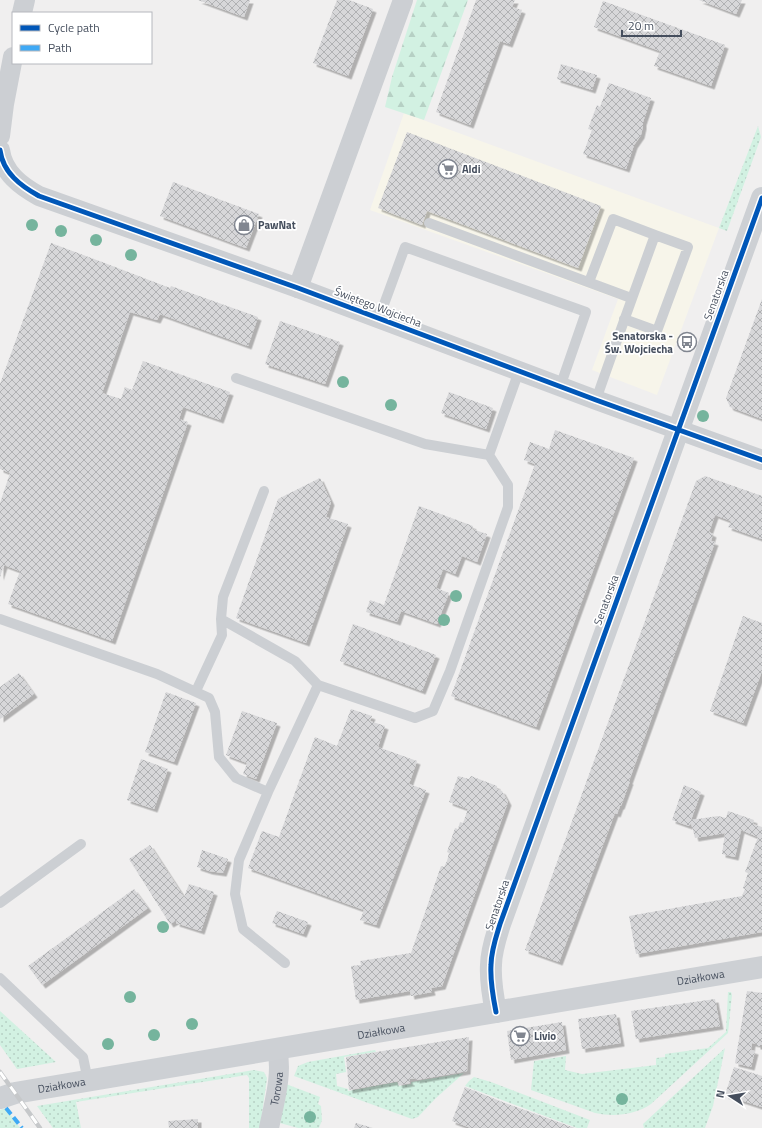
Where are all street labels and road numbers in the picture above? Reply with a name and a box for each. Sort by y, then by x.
street label: Senatorska [700,267,733,322]
street label: Świętego Wojciecha [332,283,424,331]
street label: Senatorska [590,572,623,627]
street label: Senatorska [481,877,513,932]
street label: Działkowa [675,965,726,989]
street label: Działkowa [356,1019,407,1043]
street label: Torowa [266,1071,287,1107]
street label: Działkowa [36,1073,87,1097]

